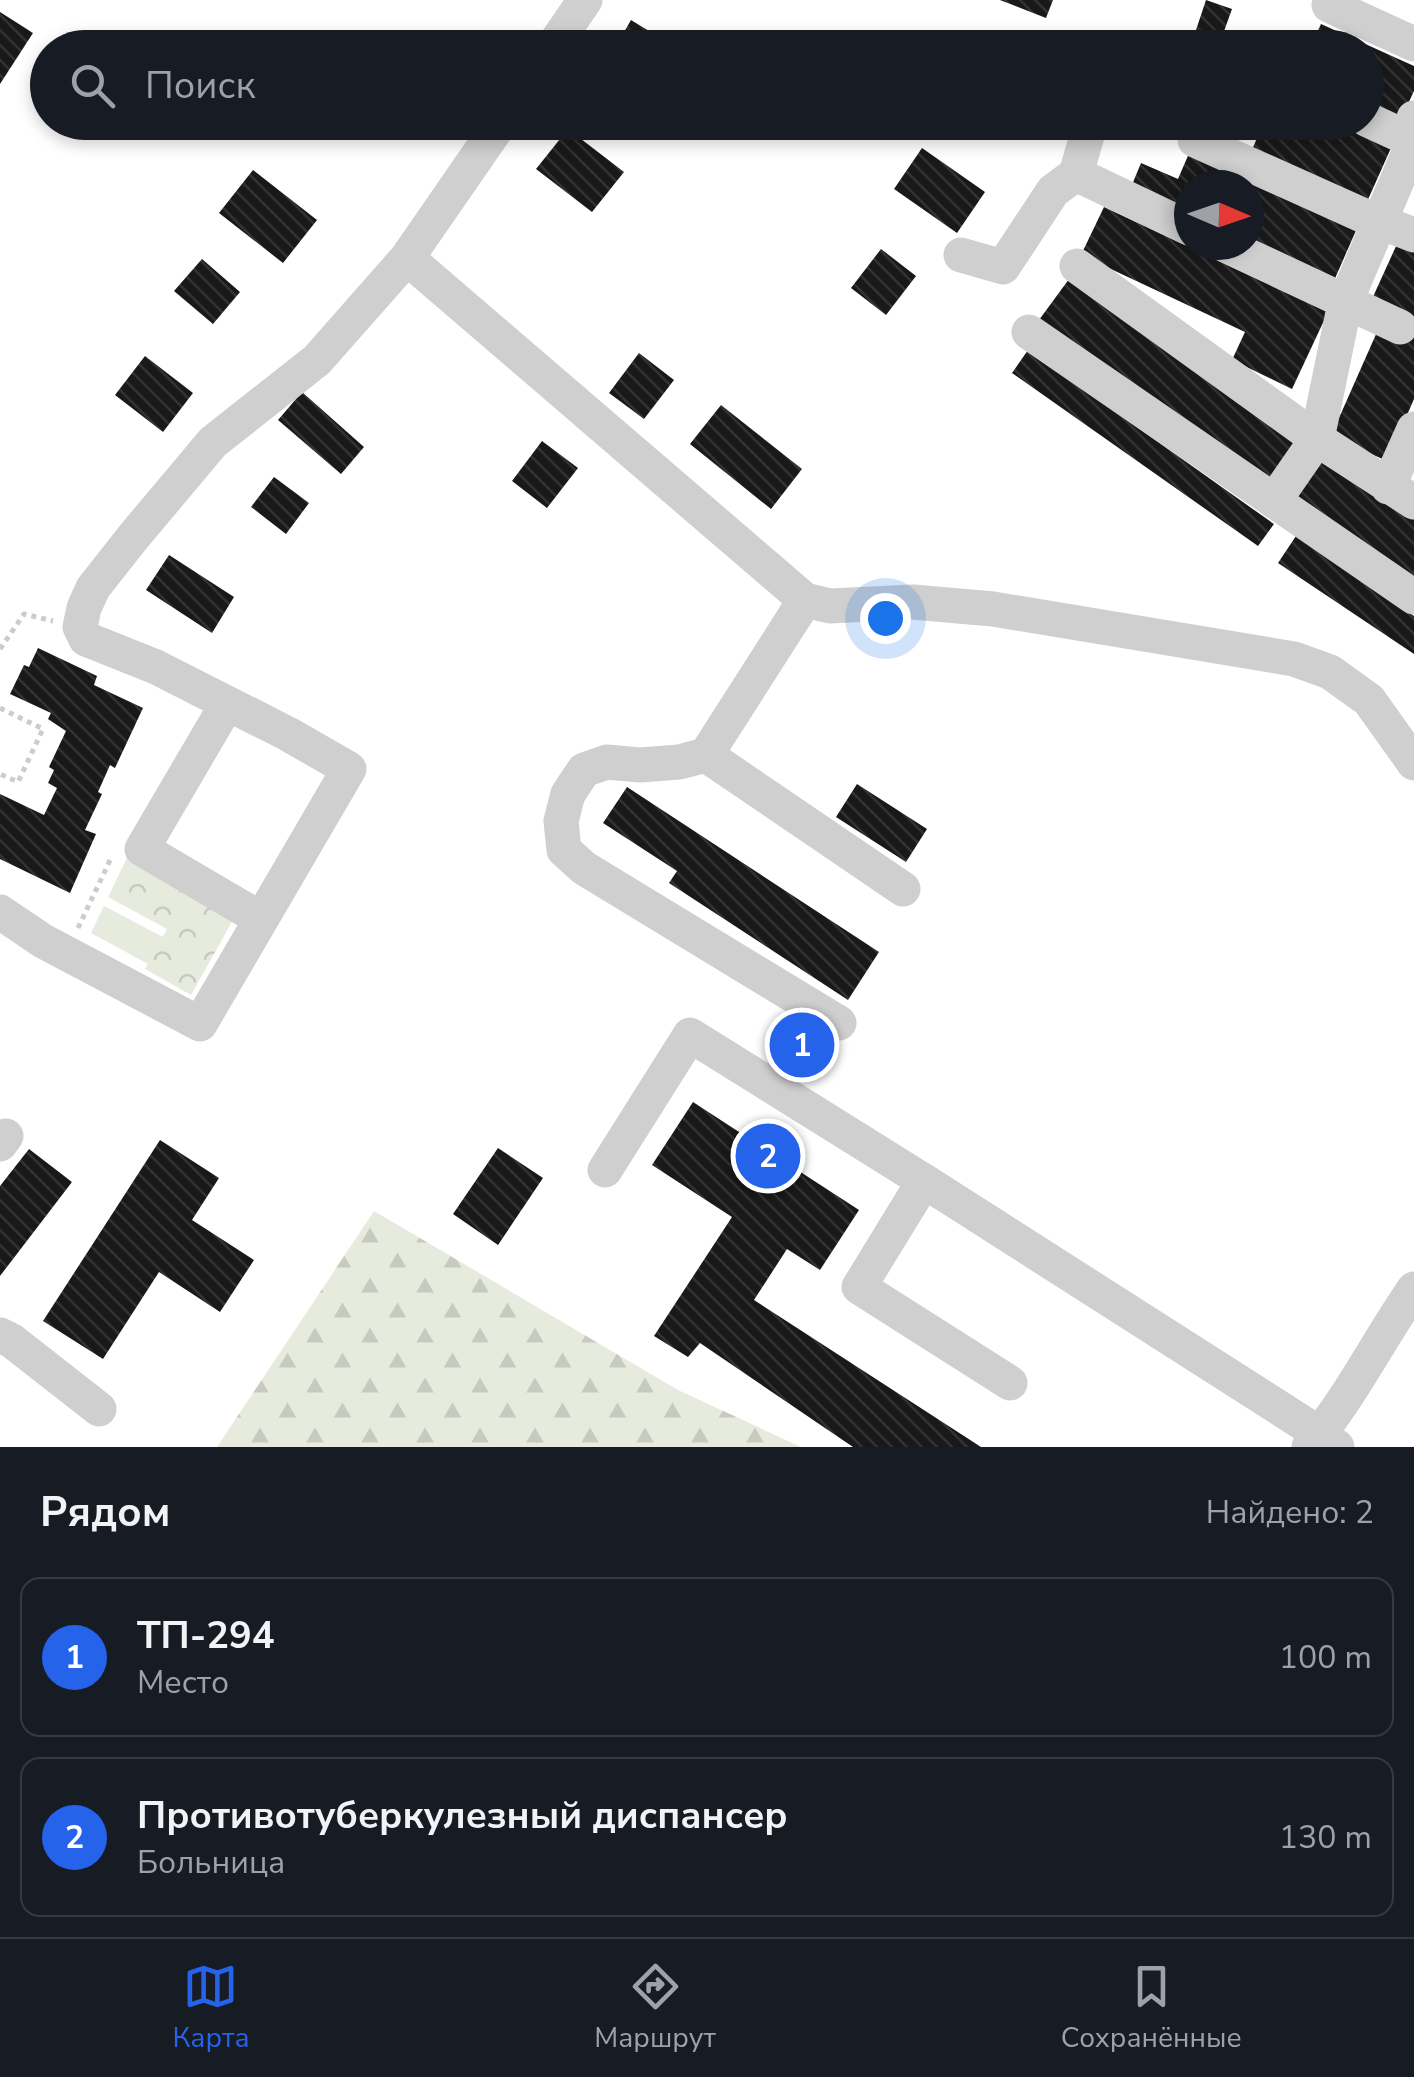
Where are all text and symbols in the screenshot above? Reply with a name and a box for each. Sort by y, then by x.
search box [30,30,1384,140]
icon: search [65,58,120,113]
text: Поиск [145,60,255,111]
north arrow [1174,170,1264,260]
your location [860,593,911,644]
pin: 1 [770,1008,834,1082]
pin: 2 [736,1118,800,1194]
text: Рядом [40,1484,170,1541]
text: Найдено: 2 [1206,1491,1374,1534]
text: ТП-294 [137,1610,275,1661]
text: 1 [65,1636,84,1679]
text: 100 m [1279,1636,1372,1679]
text: Место [137,1661,229,1704]
text: Противотуберкулезный диспансер [137,1790,788,1841]
text: 2 [65,1816,84,1859]
text: 130 m [1279,1816,1372,1859]
text: Больница [137,1841,285,1884]
tab: Карта [172,1959,250,2057]
tab: Маршрут [594,1959,716,2057]
tab: Сохранённые [1061,1959,1242,2057]

